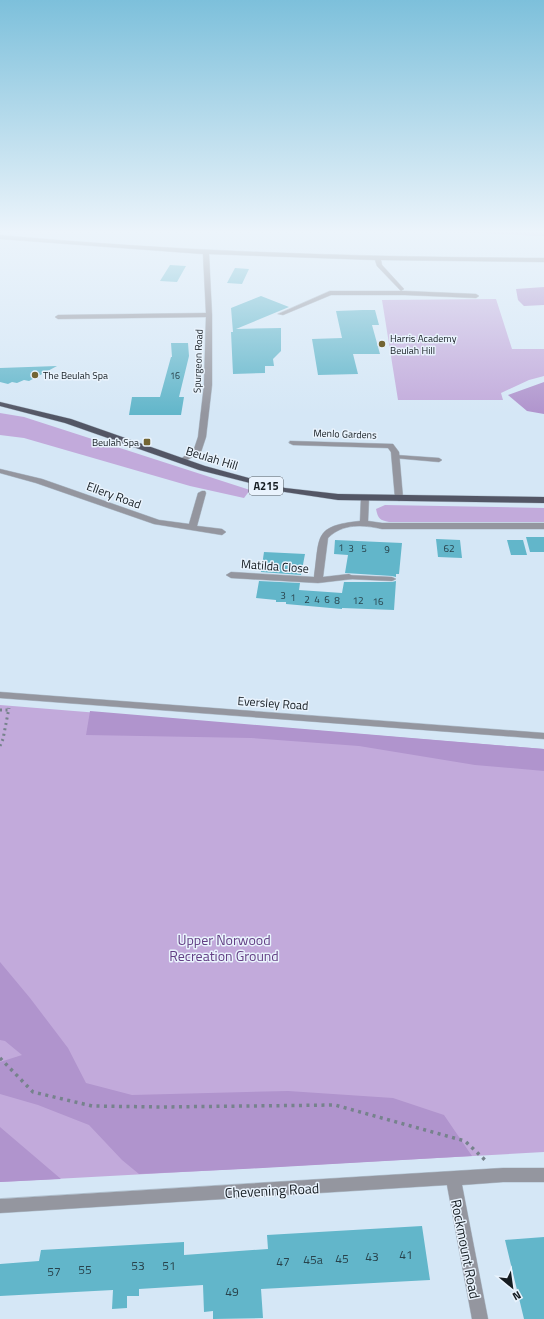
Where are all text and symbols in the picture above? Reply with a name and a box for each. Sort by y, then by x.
street label: Spurgeon Road [189,329,207,393]
place label: Harris Academy Beulah Hill [390,331,457,358]
marker: Harris Academy Beulah Hill [377,339,387,349]
place label: The Beulah Spa [43,368,108,383]
house number: 16 [170,369,180,382]
marker: The Beulah Spa [30,370,40,380]
street label: Menlo Gardens [313,425,377,443]
place label: Beulah Spa [92,435,139,450]
marker: Beulah Spa [142,437,152,447]
street label: Beulah Hill [183,441,241,475]
street label: Ellery Road [84,476,144,514]
road number: A215 [249,477,283,495]
house number: 1 [338,540,344,555]
house number: 3 [348,541,354,556]
house number: 5 [361,541,367,556]
house number: 62 [443,541,455,556]
house number: 9 [384,542,390,557]
street label: Matilda Close [240,554,310,578]
house number: 3 [280,588,286,603]
house number: 1 [290,590,296,605]
house number: 2 [304,592,310,607]
house number: 4 [314,592,320,607]
house number: 6 [324,592,330,607]
house number: 8 [334,593,340,608]
house number: 12 [352,593,364,608]
house number: 16 [372,594,384,609]
street label: Eversley Road [237,691,309,715]
park label: Upper Norwood Recreation Ground [169,929,279,966]
street label: Chevening Road [224,1177,320,1203]
street label: Rockmount Road [446,1197,486,1301]
house number: 41 [399,1245,413,1264]
house number: 43 [365,1247,379,1266]
house number: 45 [335,1249,349,1268]
house number: 45a [303,1250,323,1269]
house number: 47 [276,1252,290,1271]
house number: 53 [131,1256,145,1275]
house number: 51 [162,1256,176,1275]
house number: 55 [78,1260,92,1279]
house number: 57 [47,1262,61,1281]
north arrow [492,1267,532,1307]
house number: 49 [225,1282,239,1301]
text: N [510,1287,524,1305]

